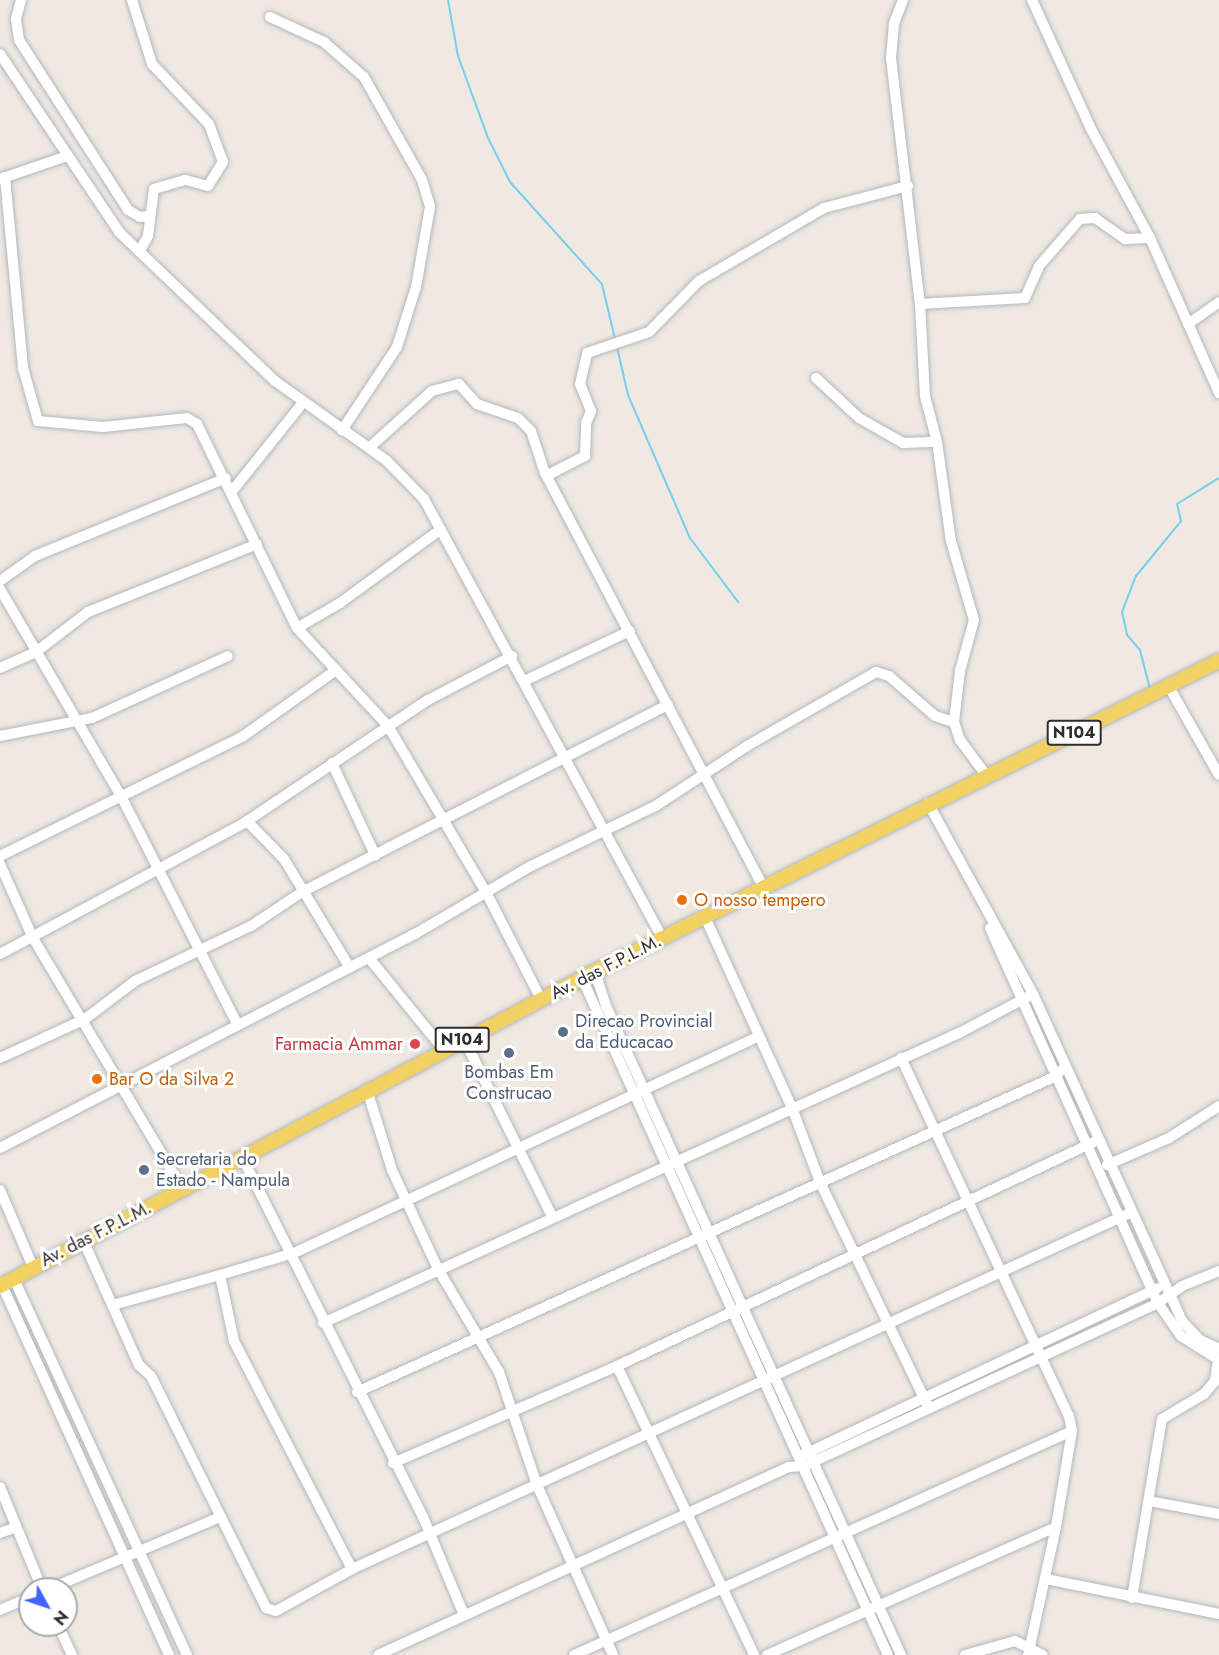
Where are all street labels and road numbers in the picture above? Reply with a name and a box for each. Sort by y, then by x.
road number: N104 [1046,720,1102,746]
street label: Av. das F.P.L.M. [547,930,665,1004]
road number: N104 [434,1027,490,1053]
street label: Av. das F.P.L.M. [37,1197,155,1271]

